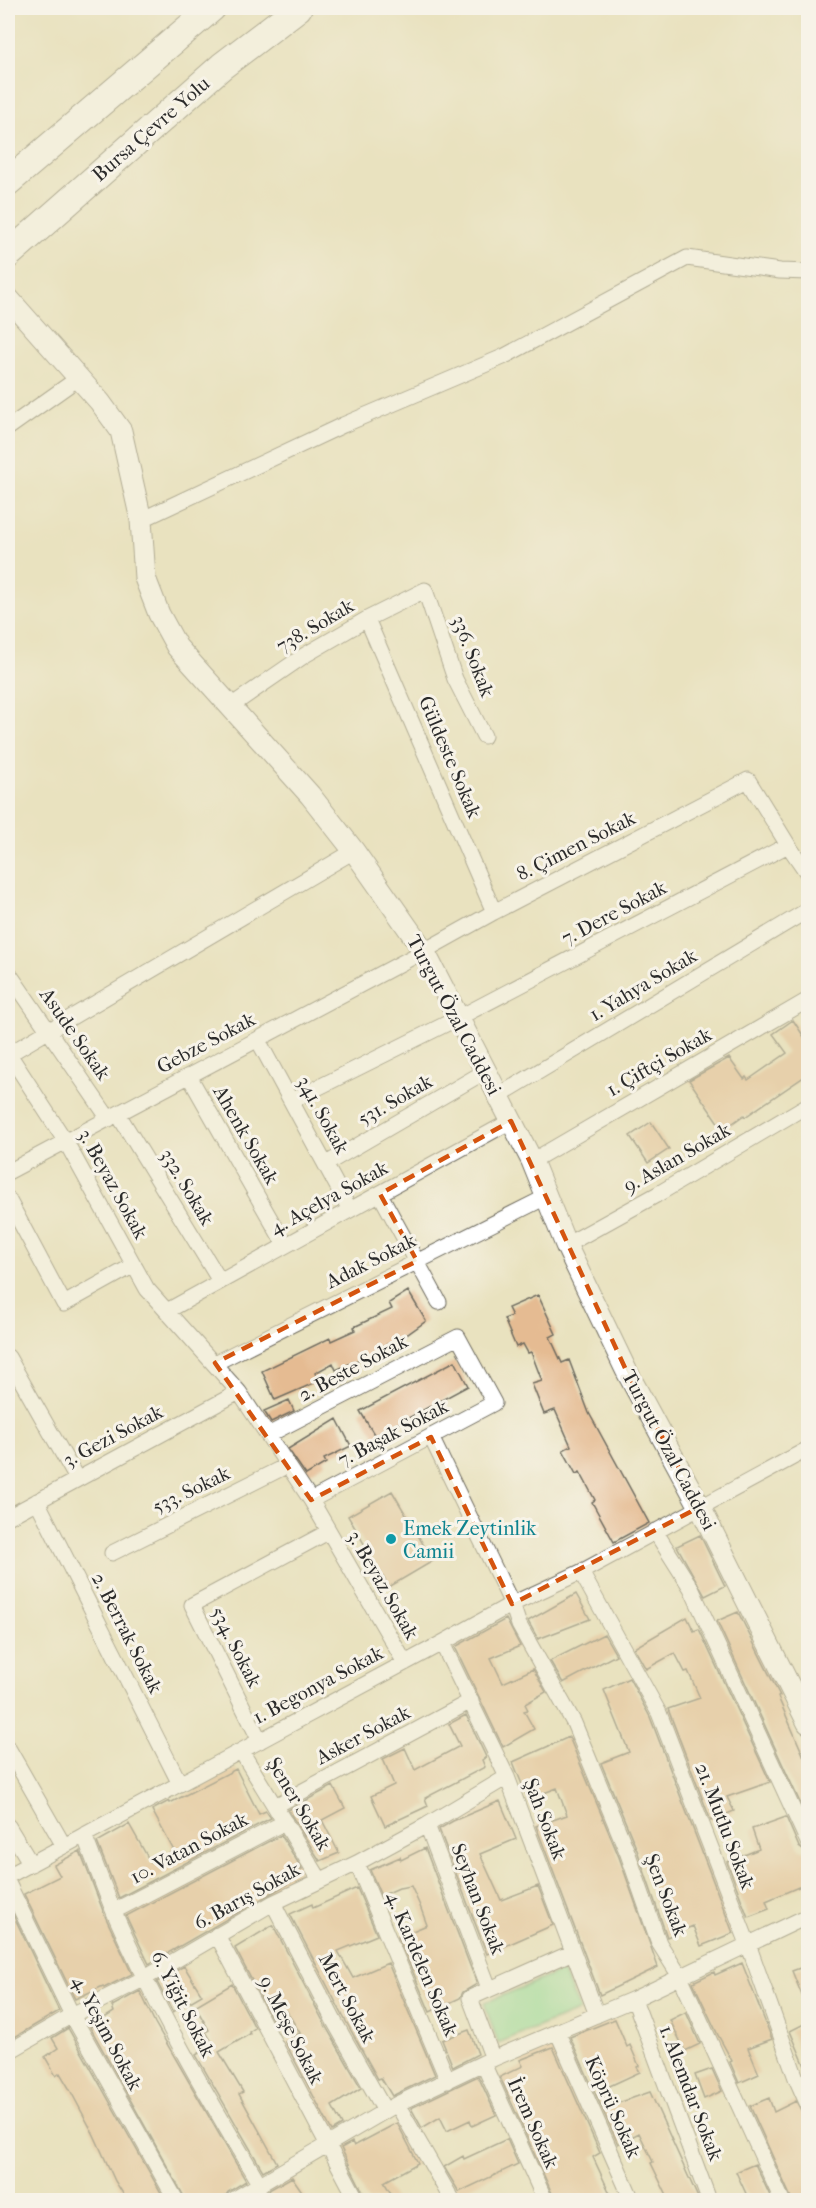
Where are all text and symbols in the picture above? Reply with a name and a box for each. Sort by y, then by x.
street label: Bursa Çevre Yolu [88,71,216,187]
street label: 738. Sokak [272,594,358,658]
street label: 336. Sokak [447,612,499,701]
street label: Güldeste Sokak [414,692,486,822]
street label: 8. Çimen Sokak [513,806,640,887]
street label: 7. Dere Sokak [558,875,671,950]
street label: Turgut Özal Caddesi [402,931,507,1099]
street label: 1. Yahya Sokak [585,944,701,1026]
street label: Asude Sokak [34,983,115,1085]
street label: Gebze Sokak [153,1007,260,1078]
street label: 1. Çiftçi Sokak [602,1022,717,1102]
street label: 531. Sokak [354,1069,437,1131]
street label: 341. Sokak [292,1072,354,1159]
street label: Ahenk Sokak [208,1081,284,1189]
street label: 9. Aslan Sokak [619,1118,735,1198]
street label: 3. Beyaz Sokak [73,1125,153,1243]
street label: 332. Sokak [155,1145,219,1230]
street label: 4. Açelya Sokak [266,1156,393,1240]
street label: Adak Sokak [321,1228,420,1294]
street label: 2. Beste Sokak [295,1329,412,1406]
street label: Turgut Özal Caddesi [617,1366,722,1534]
street label: 7. Başak Sokak [334,1394,452,1472]
street label: 3. Gezi Sokak [59,1400,167,1472]
street label: 533. Sokak [149,1461,234,1519]
place label: Emek Zeytinlik Camii [403,1517,537,1563]
street label: 3. Beyaz Sokak [343,1526,424,1644]
marker: Emek Zeytinlik Camii [384,1532,398,1546]
street label: 2. Berrak Sokak [87,1569,168,1698]
street label: 534. Sokak [206,1603,266,1692]
street label: 1. Begonya Sokak [249,1641,388,1729]
street label: Asker Sokak [311,1700,415,1770]
street label: Şener Sokak [262,1753,336,1855]
street label: 21. Mutlu Sokak [690,1760,760,1893]
street label: Şah Sokak [519,1775,571,1864]
street label: 10. Vatan Sokak [126,1807,252,1889]
street label: Seyhan Sokak [446,1840,510,1958]
street label: Şen Sokak [640,1851,692,1940]
street label: 6. Barış Sokak [190,1857,305,1935]
street label: 4. Kardelen Sokak [381,1888,463,2040]
street label: 6. Yiğit Sokak [146,1947,220,2062]
street label: Mert Sokak [314,1949,381,2047]
street label: 4. Yeşim Sokak [67,1972,147,2095]
street label: 9. Meşe Sokak [254,1972,328,2089]
street label: 1. Alemdar Sokak [655,2022,728,2165]
street label: Köprü Sokak [580,2052,646,2162]
street label: İrem Sokak [503,2074,564,2173]

